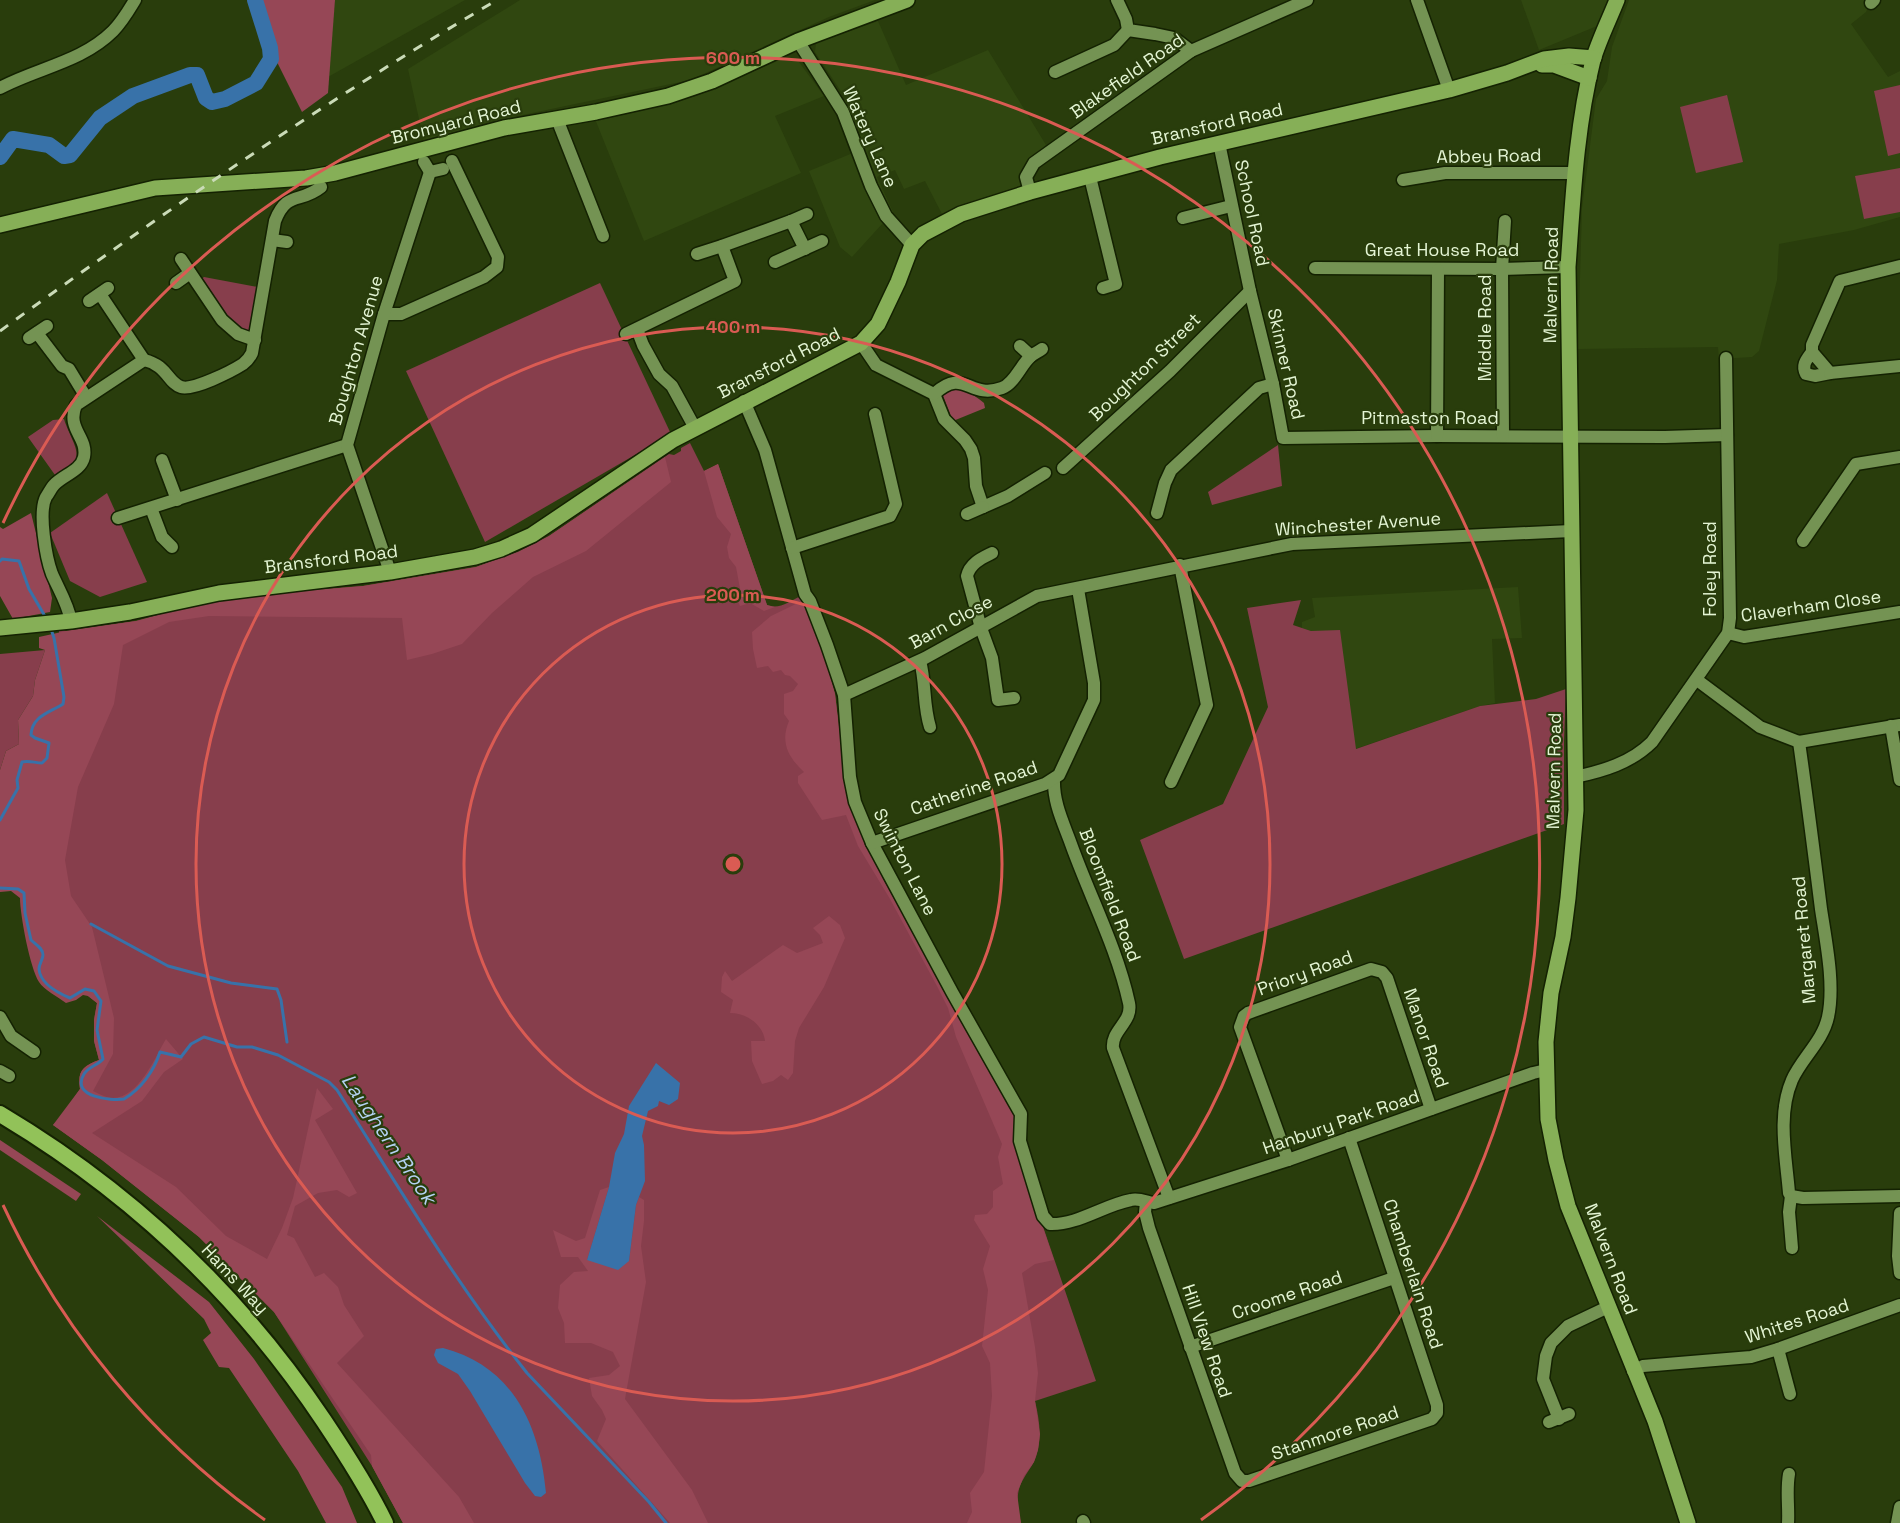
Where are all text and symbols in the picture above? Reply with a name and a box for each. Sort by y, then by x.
street label: Blakefield Road [1065,28,1188,123]
text: 600 m [706,46,760,69]
street label: Watery Lane [838,83,903,191]
street label: Bromyard Road [389,94,523,149]
street label: Bransford Road [1149,97,1285,150]
street label: Abbey Road [1436,143,1542,168]
street label: School Road [1230,158,1275,268]
street label: Malvern Road [1538,226,1563,344]
street label: Great House Road [1365,238,1519,261]
street label: Boughton Avenue [323,272,388,427]
street label: Middle Road [1473,274,1496,382]
street label: Skinner Road [1263,306,1310,422]
street label: Boughton Street [1084,308,1205,426]
text: 400 m [706,315,760,338]
street label: Bransford Road [714,322,844,403]
street label: Pitmaston Road [1361,406,1499,429]
street label: Winchester Avenue [1274,506,1442,541]
street label: Foley Road [1698,521,1721,617]
street label: Bransford Road [263,539,399,578]
text: 200 m [706,583,760,606]
street label: Claverham Close [1739,584,1883,627]
street label: Barn Close [905,589,997,654]
street label: Malvern Road [1541,712,1566,830]
street label: Catherine Road [907,755,1040,820]
street label: Swinton Lane [869,804,942,919]
street label: Bloomfield Road [1074,825,1147,965]
centre of rings [723,854,743,874]
street label: Margaret Road [1786,875,1821,1005]
street label: Priory Road [1254,945,1356,1000]
street label: Manor Road [1399,985,1454,1091]
water label: Laughern Brook [336,1069,444,1211]
street label: Hanbury Park Road [1259,1084,1422,1159]
street label: Chamberlain Road [1378,1196,1449,1352]
street label: Malvern Road [1580,1200,1643,1318]
street label: Hams Way [197,1239,274,1319]
street label: Croome Road [1229,1265,1345,1324]
street label: Hill View Road [1177,1281,1238,1401]
street label: Whites Road [1742,1293,1852,1348]
street label: Stanmore Road [1268,1400,1402,1465]

